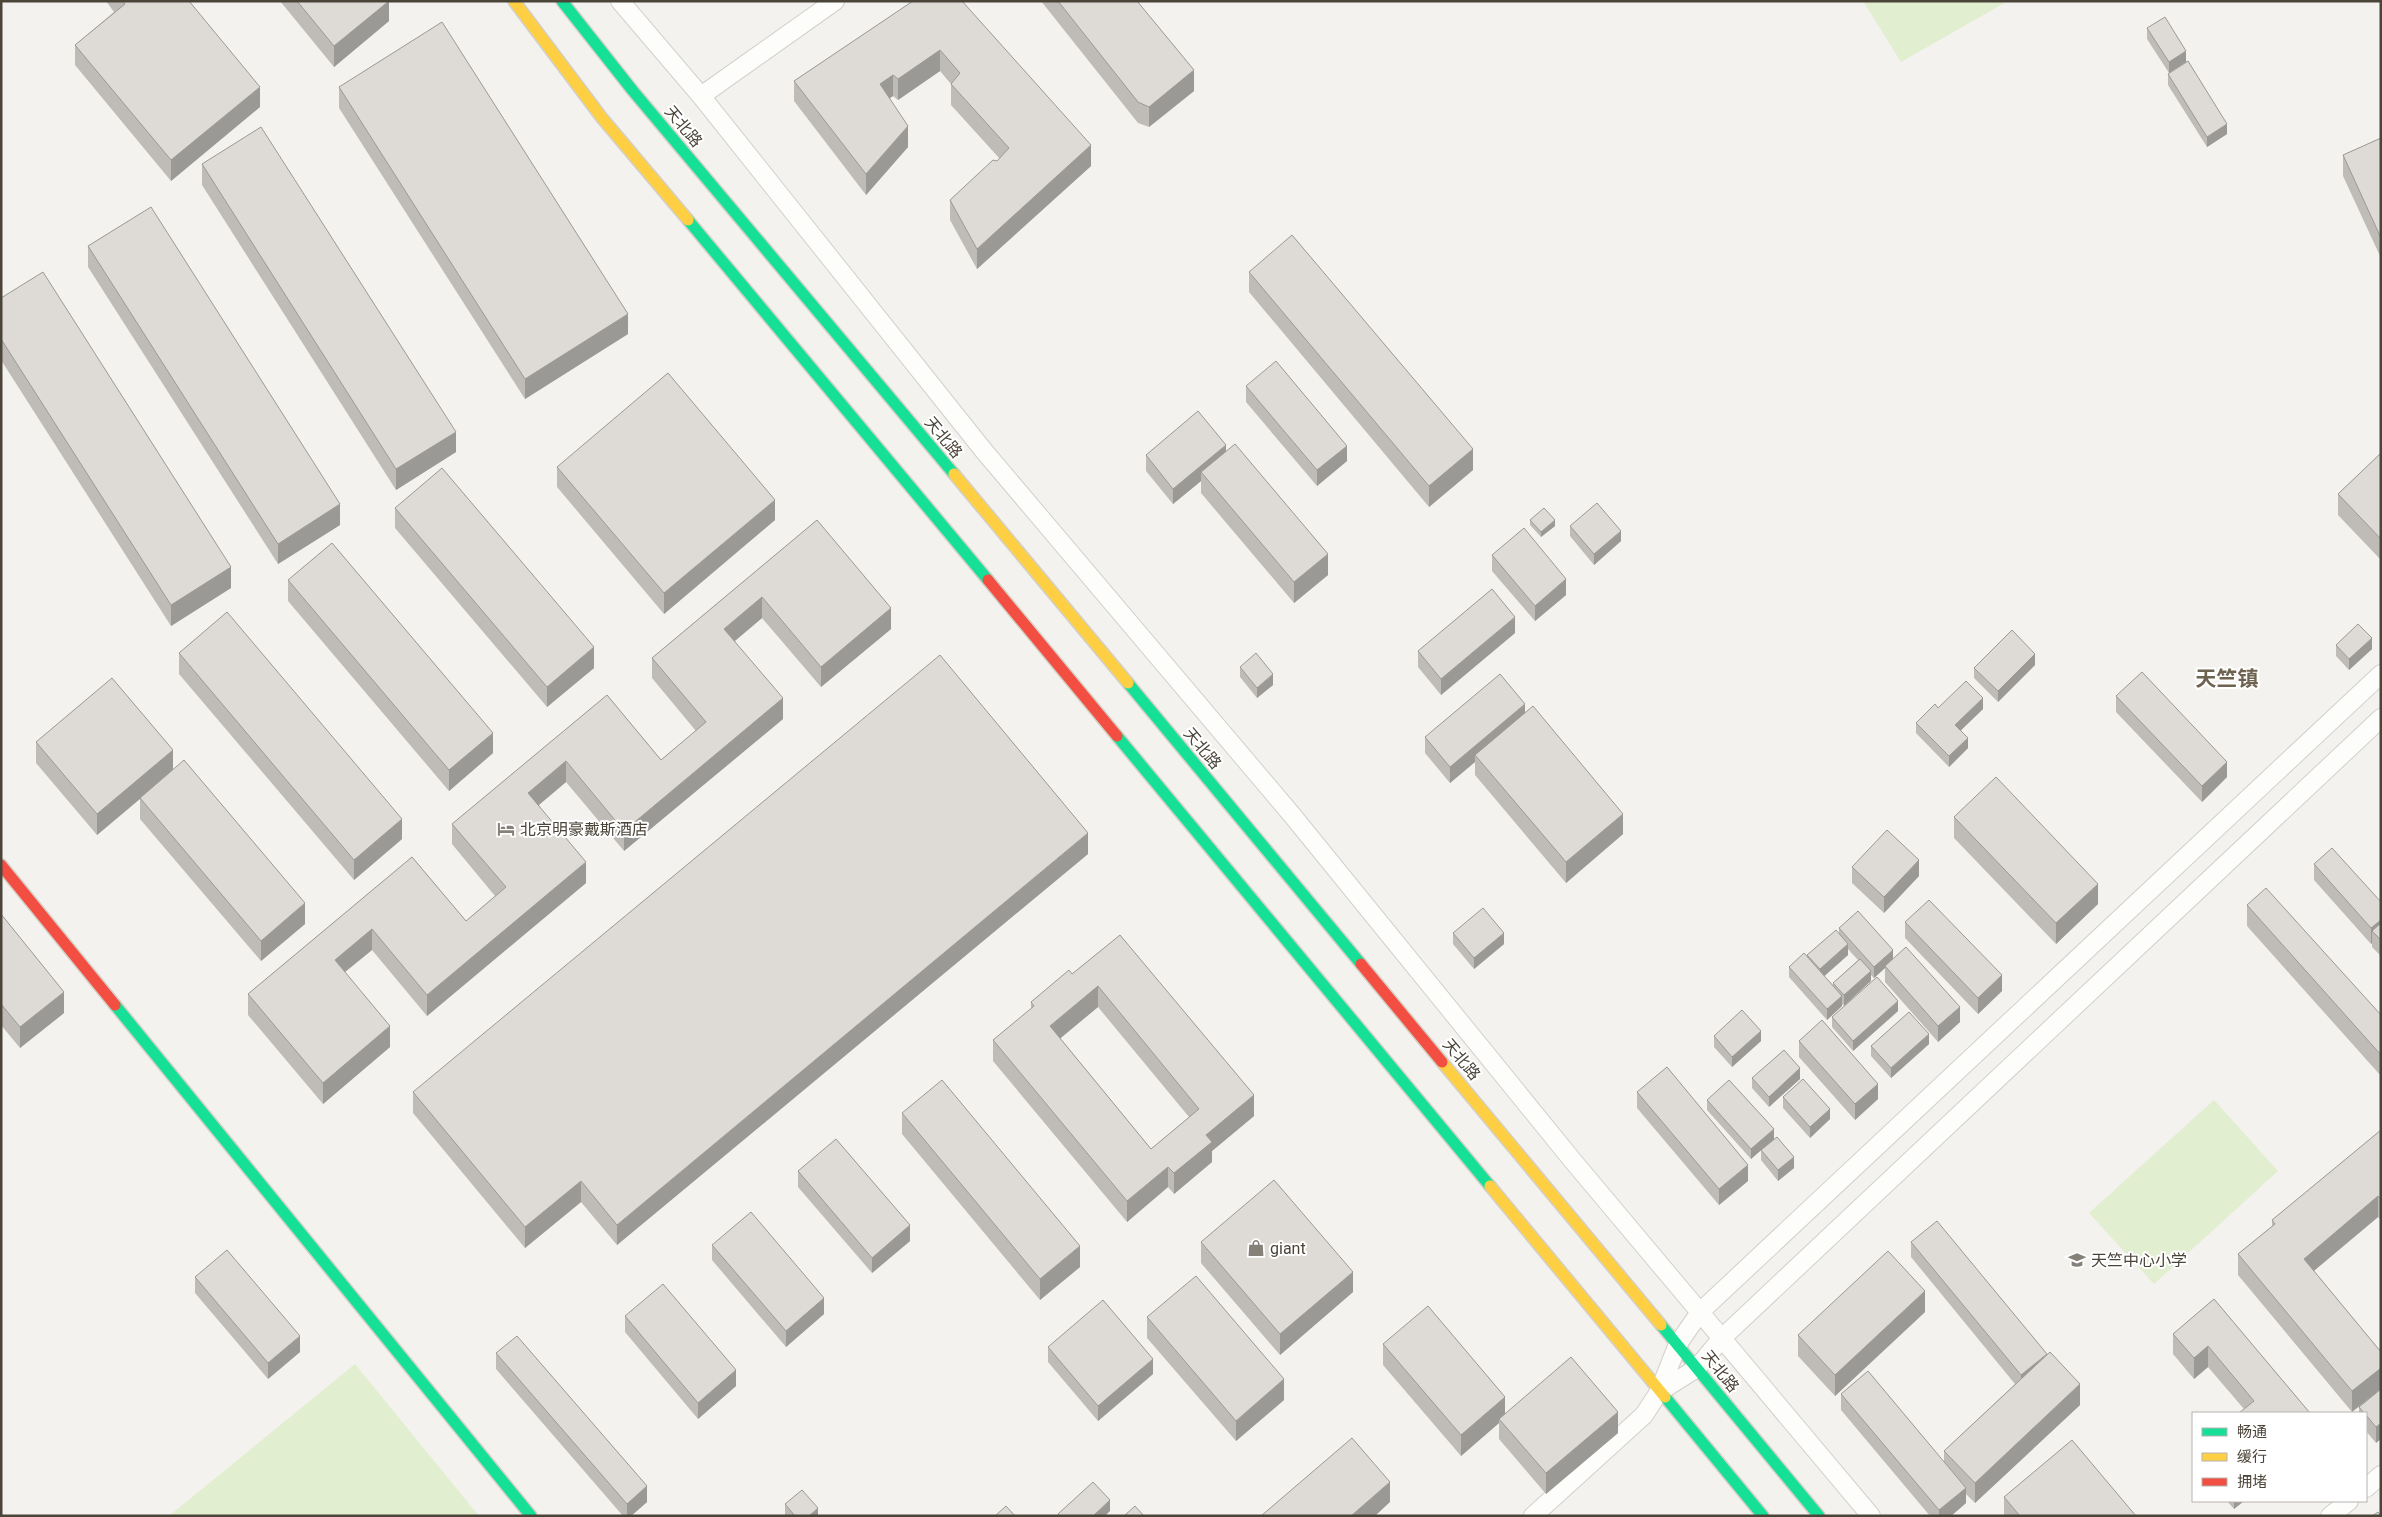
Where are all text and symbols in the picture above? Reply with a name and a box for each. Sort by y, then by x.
street label: 天北路 [661,102,706,151]
street label: 天北路 [921,413,966,462]
district label: 天竺镇 [2196,667,2259,691]
street label: 天北路 [1180,724,1225,773]
hotel icon: 北京明豪戴斯酒店 [496,819,516,839]
place label: 北京明豪戴斯酒店 [520,820,648,839]
street label: 天北路 [1439,1035,1484,1084]
shop icon: giant [1246,1238,1266,1258]
place label: giant [1270,1239,1306,1258]
school or university icon: 天竺中心小学 [2067,1250,2087,1270]
place label: 天竺中心小学 [2091,1251,2187,1270]
street label: 天北路 [1698,1347,1743,1396]
legend [2192,1412,2367,1502]
text: 畅通 [2237,1423,2267,1441]
text: 缓行 [2237,1448,2267,1466]
text: 拥堵 [2237,1473,2267,1491]

